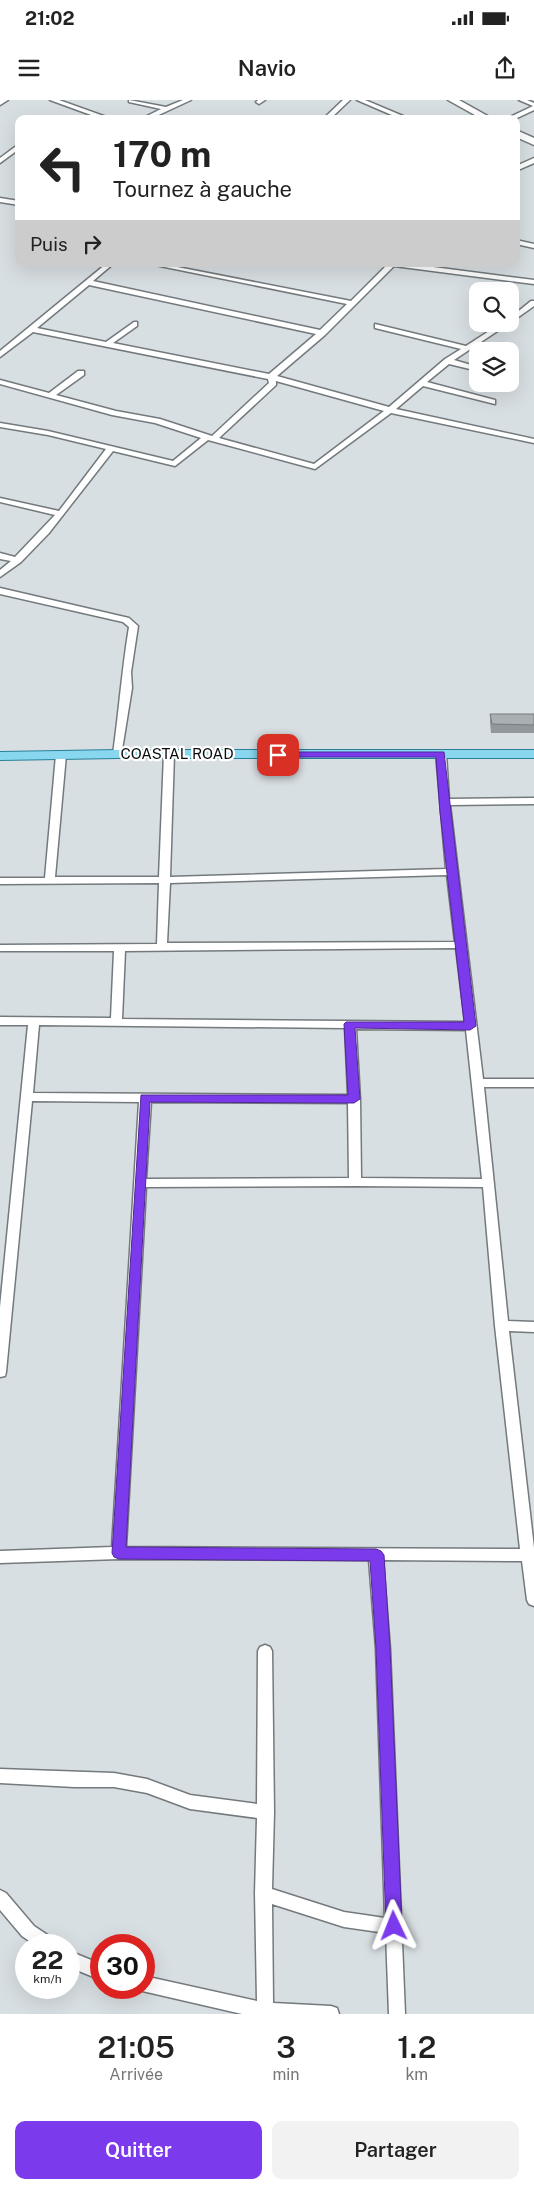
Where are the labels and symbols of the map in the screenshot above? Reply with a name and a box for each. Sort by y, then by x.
pin [257,734,299,776]
street label: COASTAL ROAD [120,745,234,762]
position arrow [367,1899,419,1951]
speed limit sign: 30 [90,1934,155,1999]

